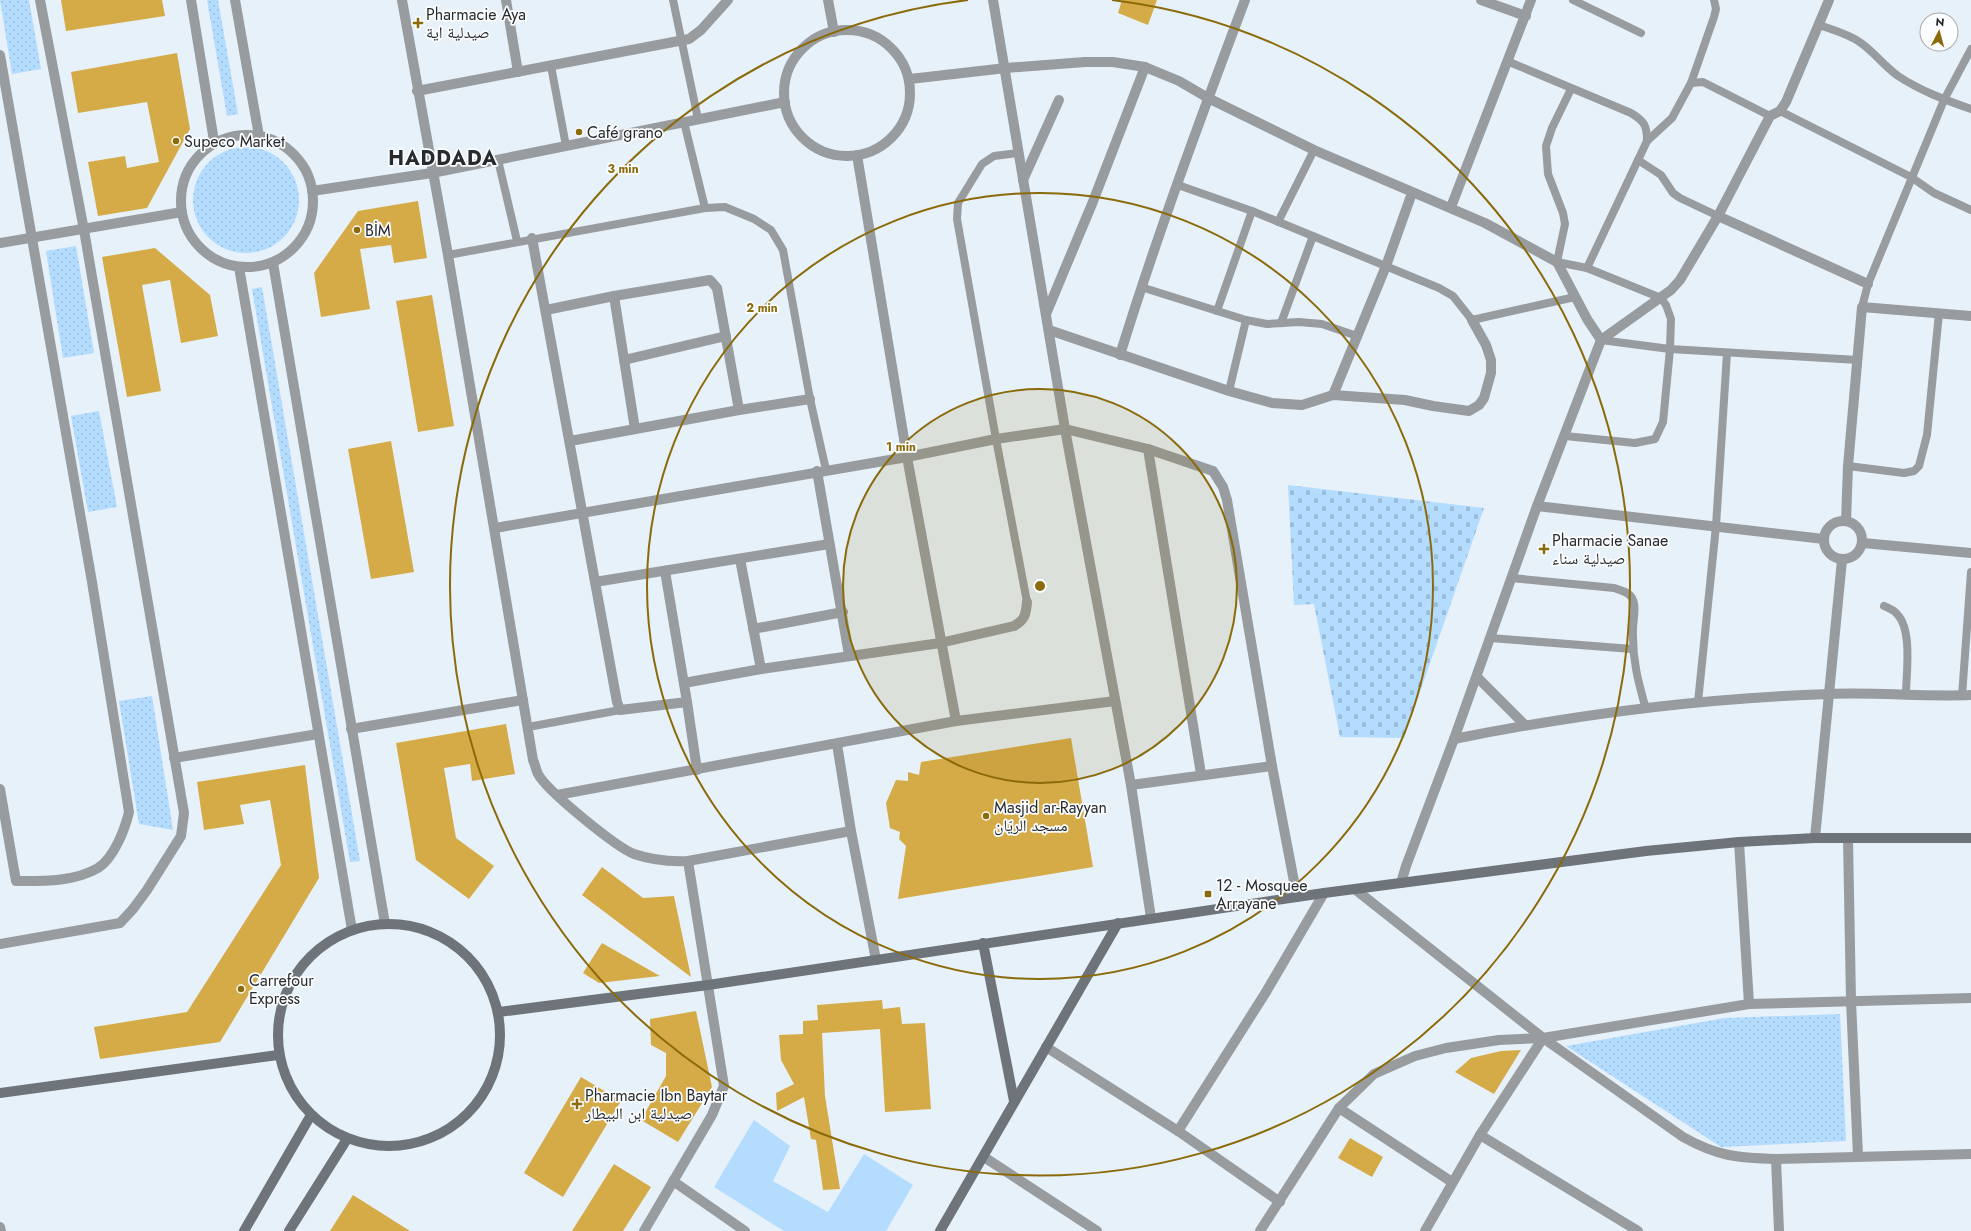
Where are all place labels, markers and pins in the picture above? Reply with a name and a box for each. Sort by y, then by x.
place label: Pharmacie Aya صيدلية اية [426,3,526,44]
marker: Pharmacie Aya صيدلية اية [413,18,423,28]
place label: Café grano [587,121,663,144]
marker: Café grano [574,127,584,137]
place label: Supeco Market [184,130,285,153]
marker: Supeco Market [171,136,181,146]
place label: BİM [365,219,391,242]
marker: BİM [352,225,362,235]
place label: Pharmacie Sanae صيدلية سناء [1552,529,1668,570]
marker: Pharmacie Sanae صيدلية سناء [1539,544,1549,554]
centre of rings [1033,579,1047,593]
place label: Masjid ar-Rayyan مسجد الريّان [994,796,1107,837]
marker: Masjid ar-Rayyan مسجد الريّان [981,811,991,821]
place label: 12 - Mosquee Arrayane [1216,874,1307,915]
marker: 12 - Mosquee Arrayane [1203,889,1213,899]
place label: Carrefour Express [249,969,314,1010]
marker: Carrefour Express [236,984,246,994]
place label: Pharmacie Ibn Baytar صيدلية ابن البيطار [584,1084,728,1125]
marker: Pharmacie Ibn Baytar صيدلية ابن البيطار [572,1099,582,1109]

